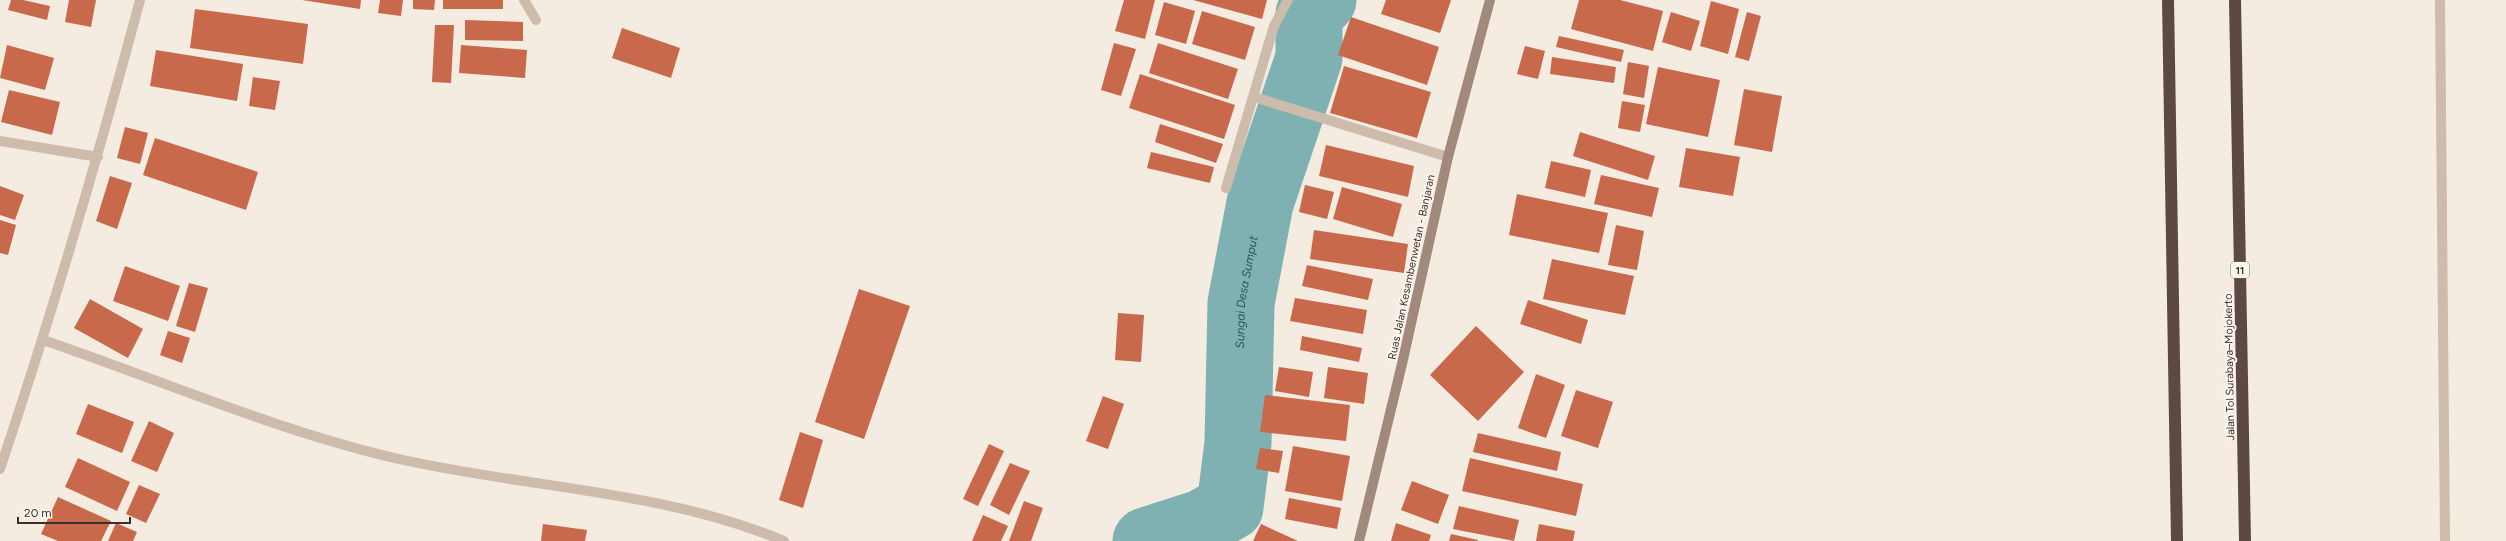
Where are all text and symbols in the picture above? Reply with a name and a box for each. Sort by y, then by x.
street label: Ruas Jalan Kesambenwetan - Banjaran [1386,173,1437,361]
water label: Sungai Desa Sumput [1233,234,1261,349]
road number: 11 [2231,262,2249,278]
street label: Jalan Tol Surabaya–Mojokerto [2222,293,2237,441]
scale bar [18,499,130,525]
text: 20 m [24,506,52,520]

